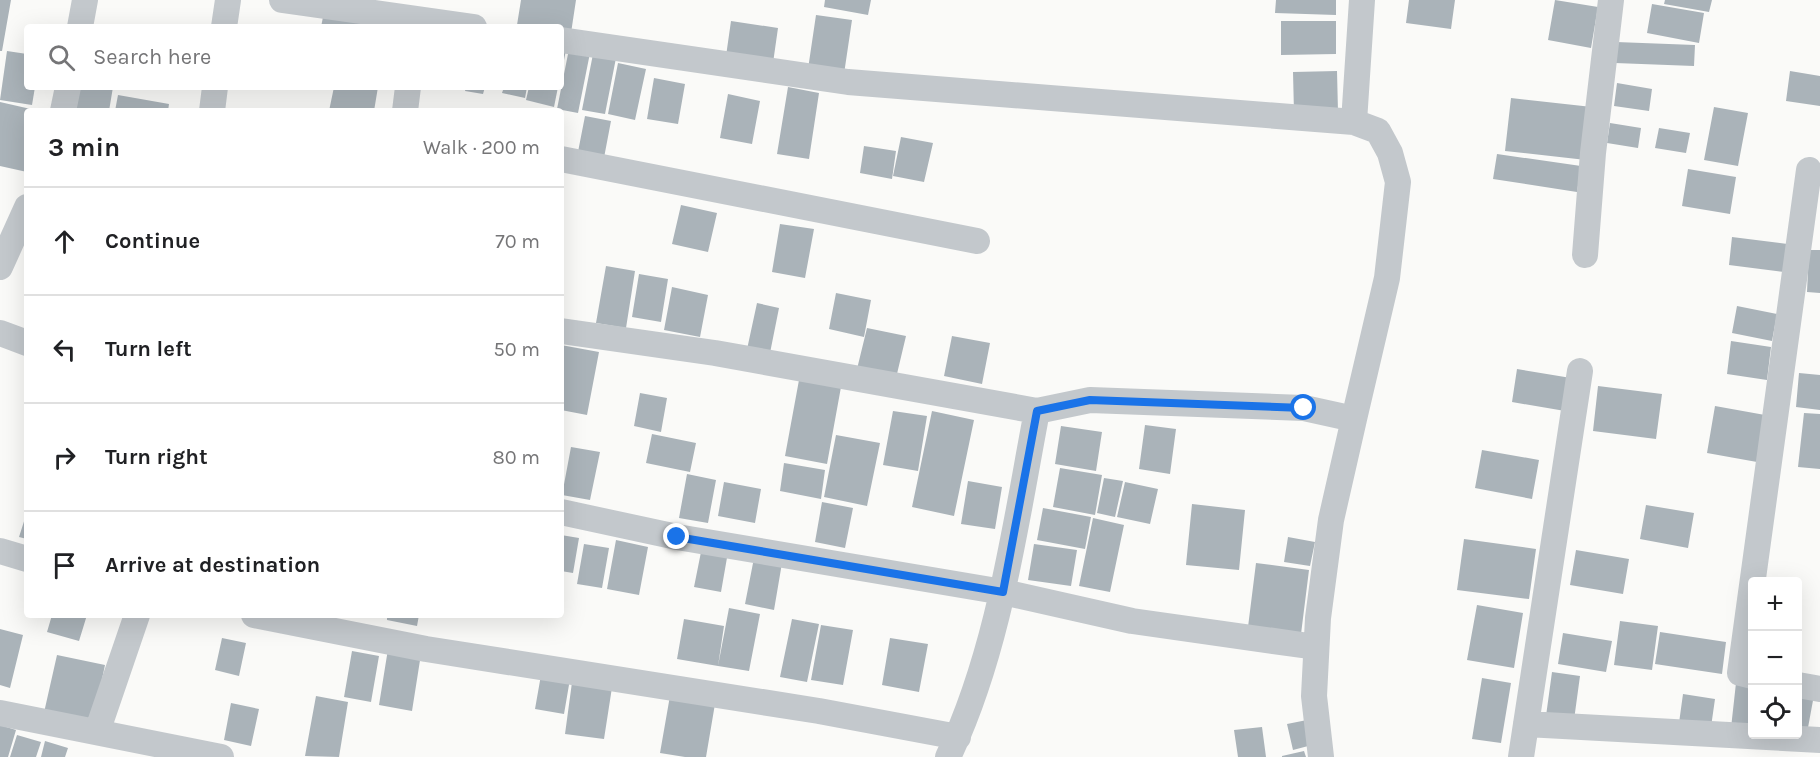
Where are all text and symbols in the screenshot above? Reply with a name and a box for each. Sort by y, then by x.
search box [24,24,564,90]
icon: search [45,41,78,74]
text: Search here [93,44,211,70]
text: 3 min [48,132,120,163]
text: Walk · 200 m [423,136,540,159]
icon: ahead [48,225,81,258]
text: Continue [105,228,200,254]
text: 70 m [495,230,540,253]
icon: left [48,333,81,366]
text: Turn left [105,336,192,362]
text: 50 m [493,338,540,361]
route start [1290,394,1316,420]
icon: right [48,441,81,474]
text: Turn right [105,444,208,470]
text: 80 m [492,446,540,469]
route end [663,523,689,549]
icon: arrive [48,549,81,582]
text: Arrive at destination [105,552,320,578]
map controls [1748,577,1802,739]
button: + [1748,577,1802,631]
button: − [1748,631,1802,685]
button: locate [1748,685,1802,739]

